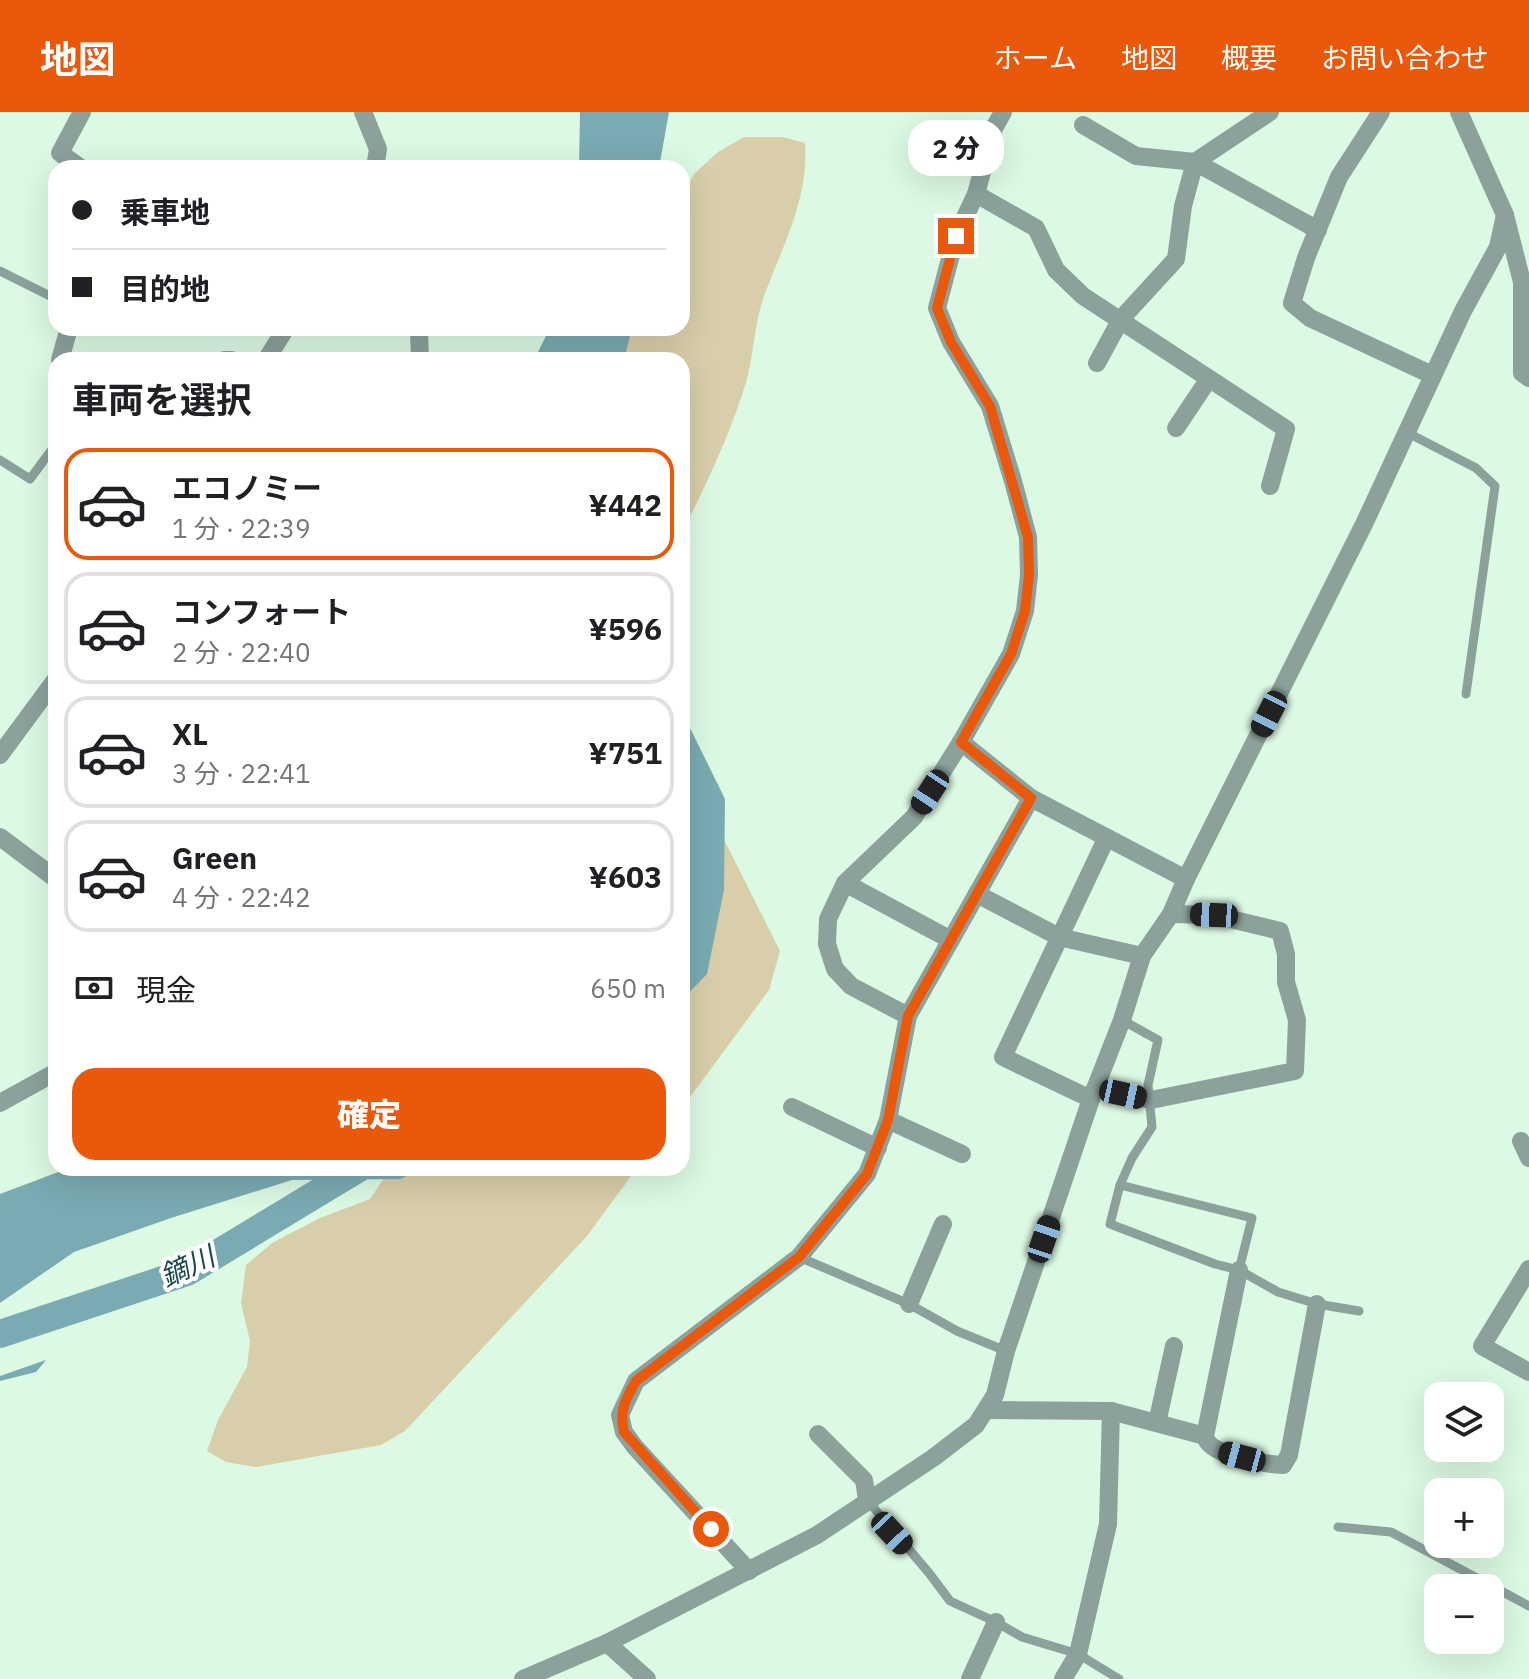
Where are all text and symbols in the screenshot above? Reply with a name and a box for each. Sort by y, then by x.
text: 地図 [40,34,116,83]
text: ホーム [994,39,1077,76]
text: 地図 [1121,39,1177,76]
text: 概要 [1221,39,1277,76]
text: お問い合わせ [1321,39,1489,76]
callout: 2 分 [908,120,1004,176]
text: 2 分 [932,131,980,165]
text: 乗車地 [120,192,210,231]
route end [938,218,974,254]
text: 目的地 [120,269,210,308]
text: 車両を選択 [72,376,252,423]
icon: car [76,468,148,540]
text: エコノミー [172,468,322,507]
text: ¥442 [589,485,662,524]
text: 1 分 · 22:39 [172,511,310,545]
icon: car [76,592,148,664]
text: コンフォート [172,592,351,631]
text: ¥596 [589,609,662,648]
text: 2 分 · 22:40 [172,635,310,669]
car [1247,687,1291,741]
text: XL [172,714,208,753]
icon: car [76,716,148,788]
text: ¥751 [589,733,662,772]
text: 3 分 · 22:41 [172,756,310,790]
car [907,765,953,819]
text: Green [172,838,257,877]
icon: car [76,840,148,912]
text: ¥603 [589,857,662,896]
text: 4 分 · 22:42 [172,880,310,914]
car [1190,902,1238,928]
icon: cash [72,966,116,1010]
text: 現金 [136,970,196,1009]
text: 650 m [590,971,666,1005]
button: 確定 [72,1068,666,1160]
car [1097,1077,1149,1111]
car [1025,1212,1063,1266]
water label: 鏑川 [154,1236,223,1295]
map controls [1424,1382,1504,1654]
button: layers [1424,1382,1504,1462]
car [1216,1439,1268,1475]
button: + [1424,1478,1504,1558]
car [867,1507,917,1559]
route start [693,1511,729,1547]
button: − [1424,1574,1504,1654]

